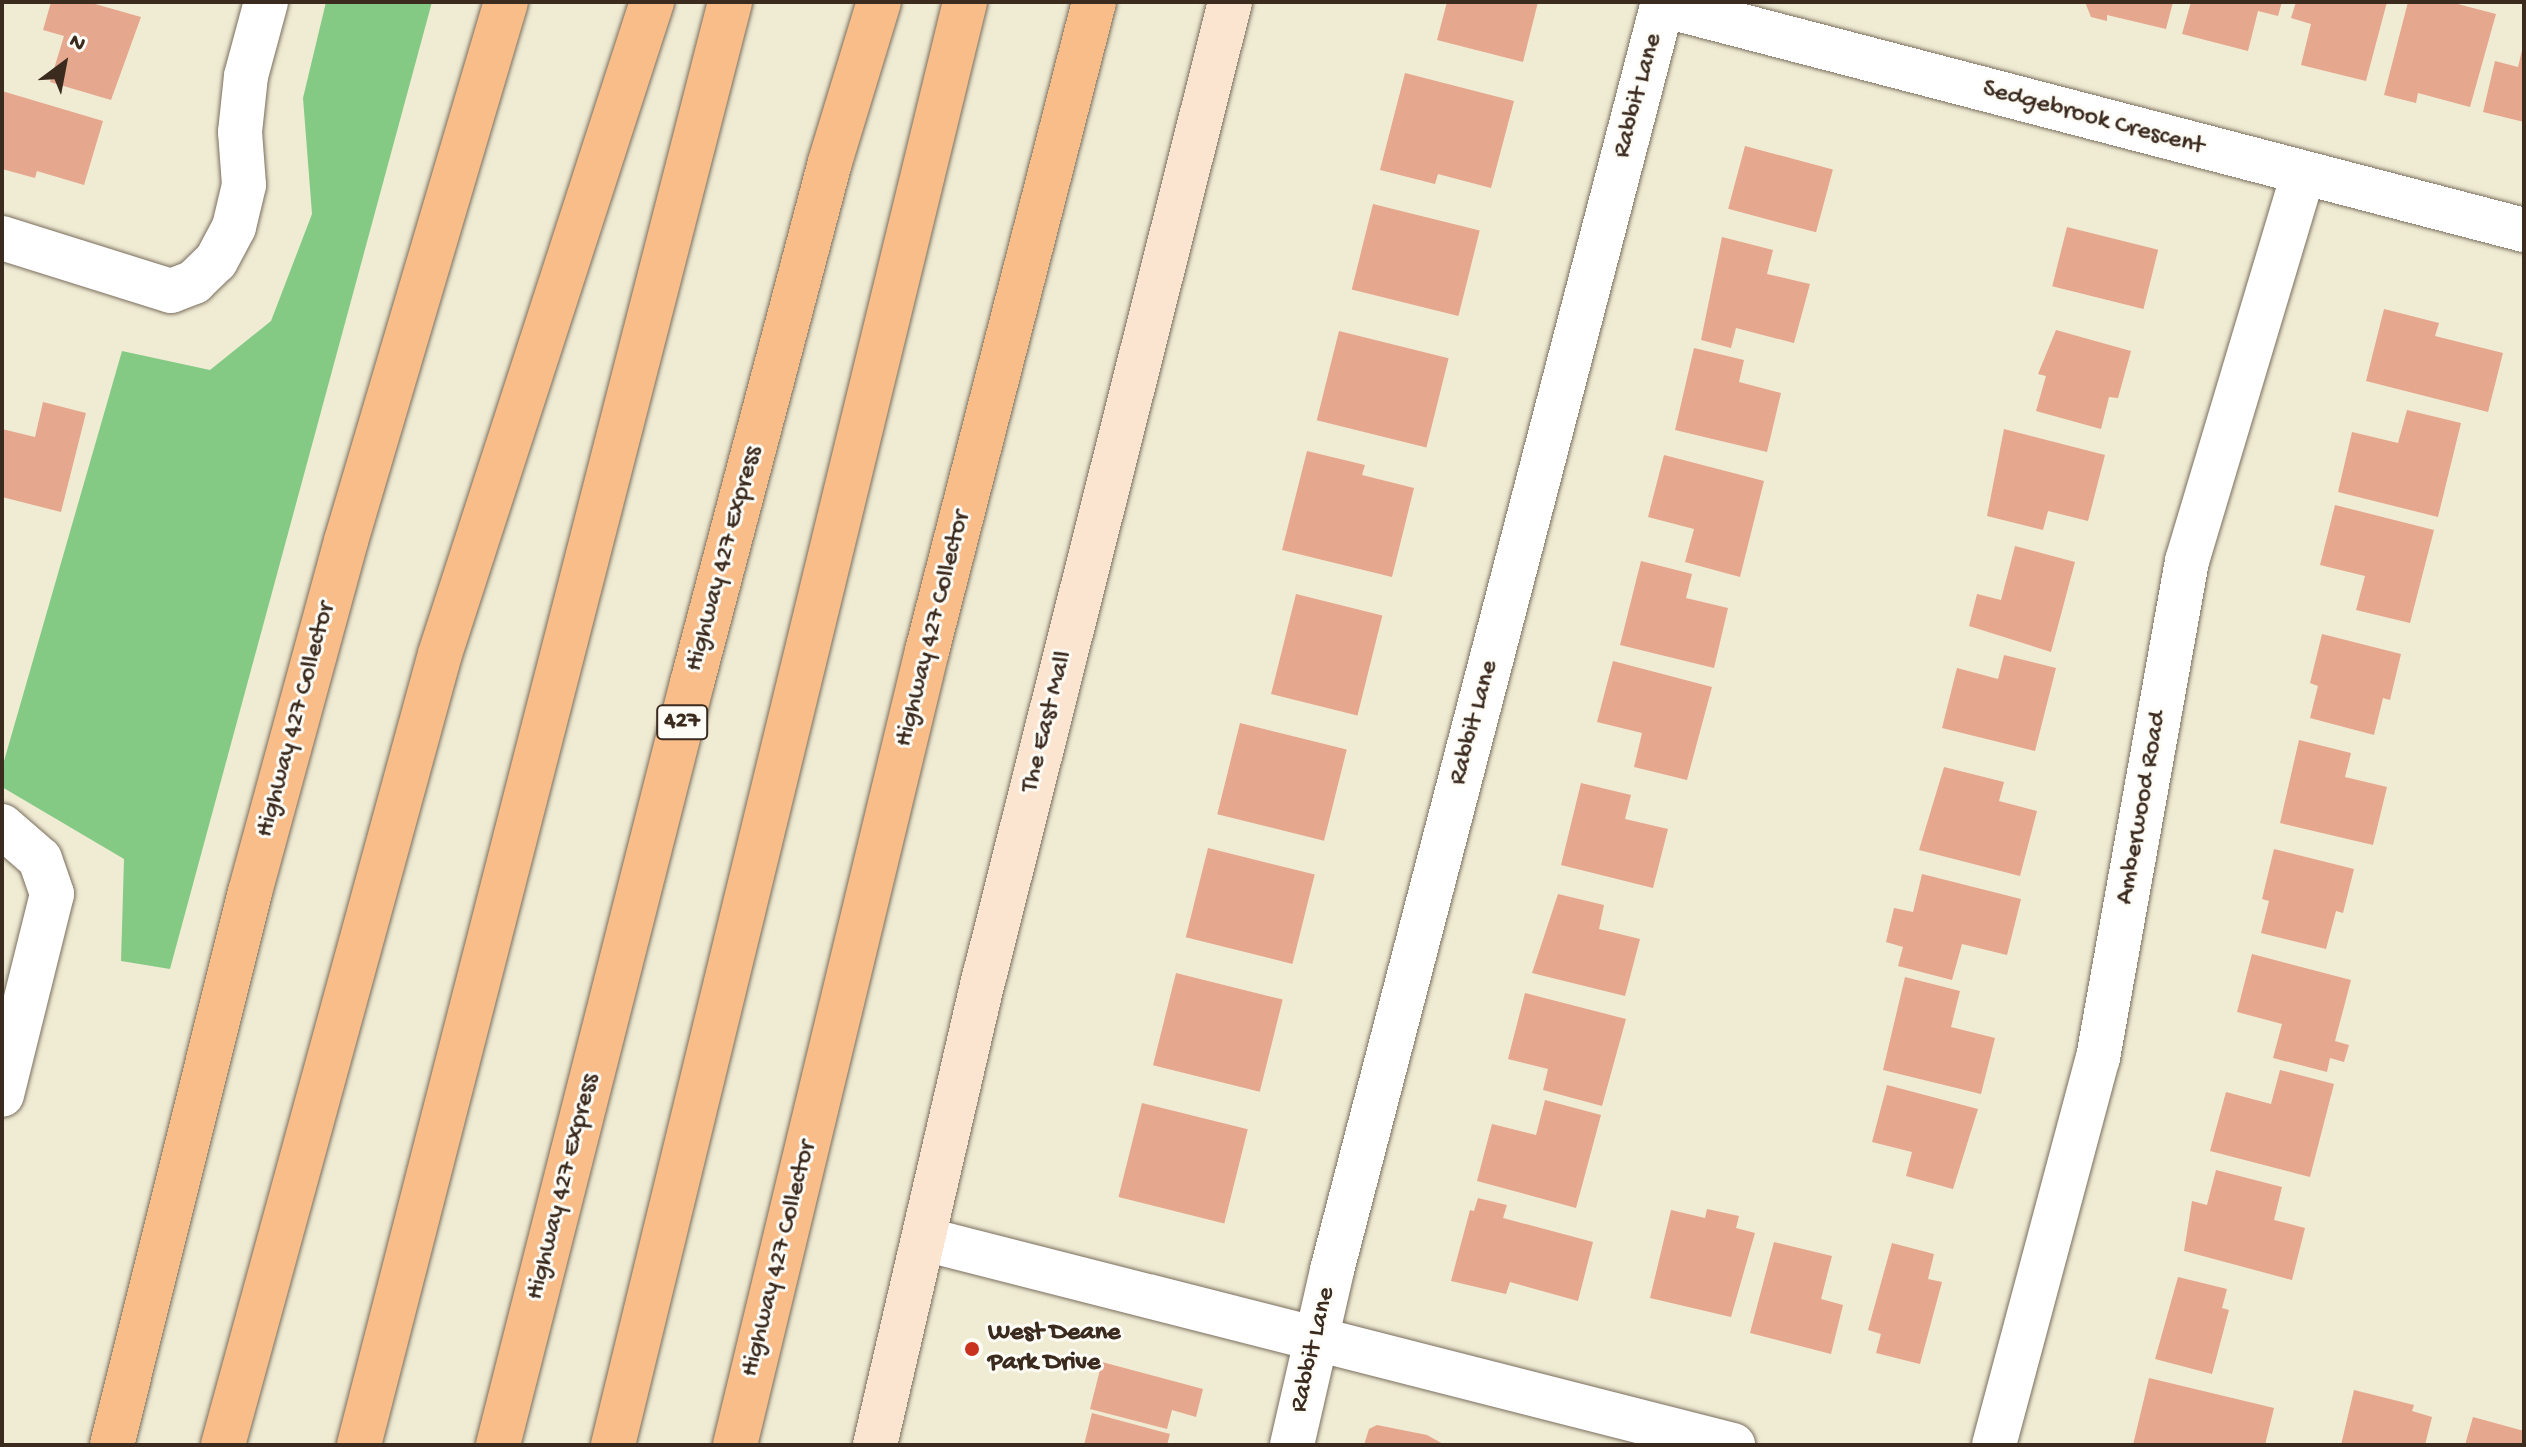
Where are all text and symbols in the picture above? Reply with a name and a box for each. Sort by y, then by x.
north arrow [24,24,104,104]
text: N [64,29,90,58]
street label: Rabbit Lane [1607,30,1671,162]
street label: Sedgebrook Crescent [1979,74,2207,164]
street label: Highway 427 Express [680,443,770,675]
street label: Highway 427 Collector [890,508,978,750]
street label: Highway 427 Collector [251,599,343,841]
street label: The East Mall [1015,648,1081,796]
street label: Rabbit Lane [1443,657,1507,789]
road number: 427 [656,702,708,742]
street label: Amberwood Road [2111,709,2175,907]
street label: Highway 427 Express [521,1071,607,1303]
street label: Highway 427 Collector [736,1138,824,1380]
street label: Rabbit Lane [1284,1284,1344,1416]
place label: West Deane Park Drive [988,1318,1120,1380]
marker: West Deane Park Drive [963,1340,981,1358]

